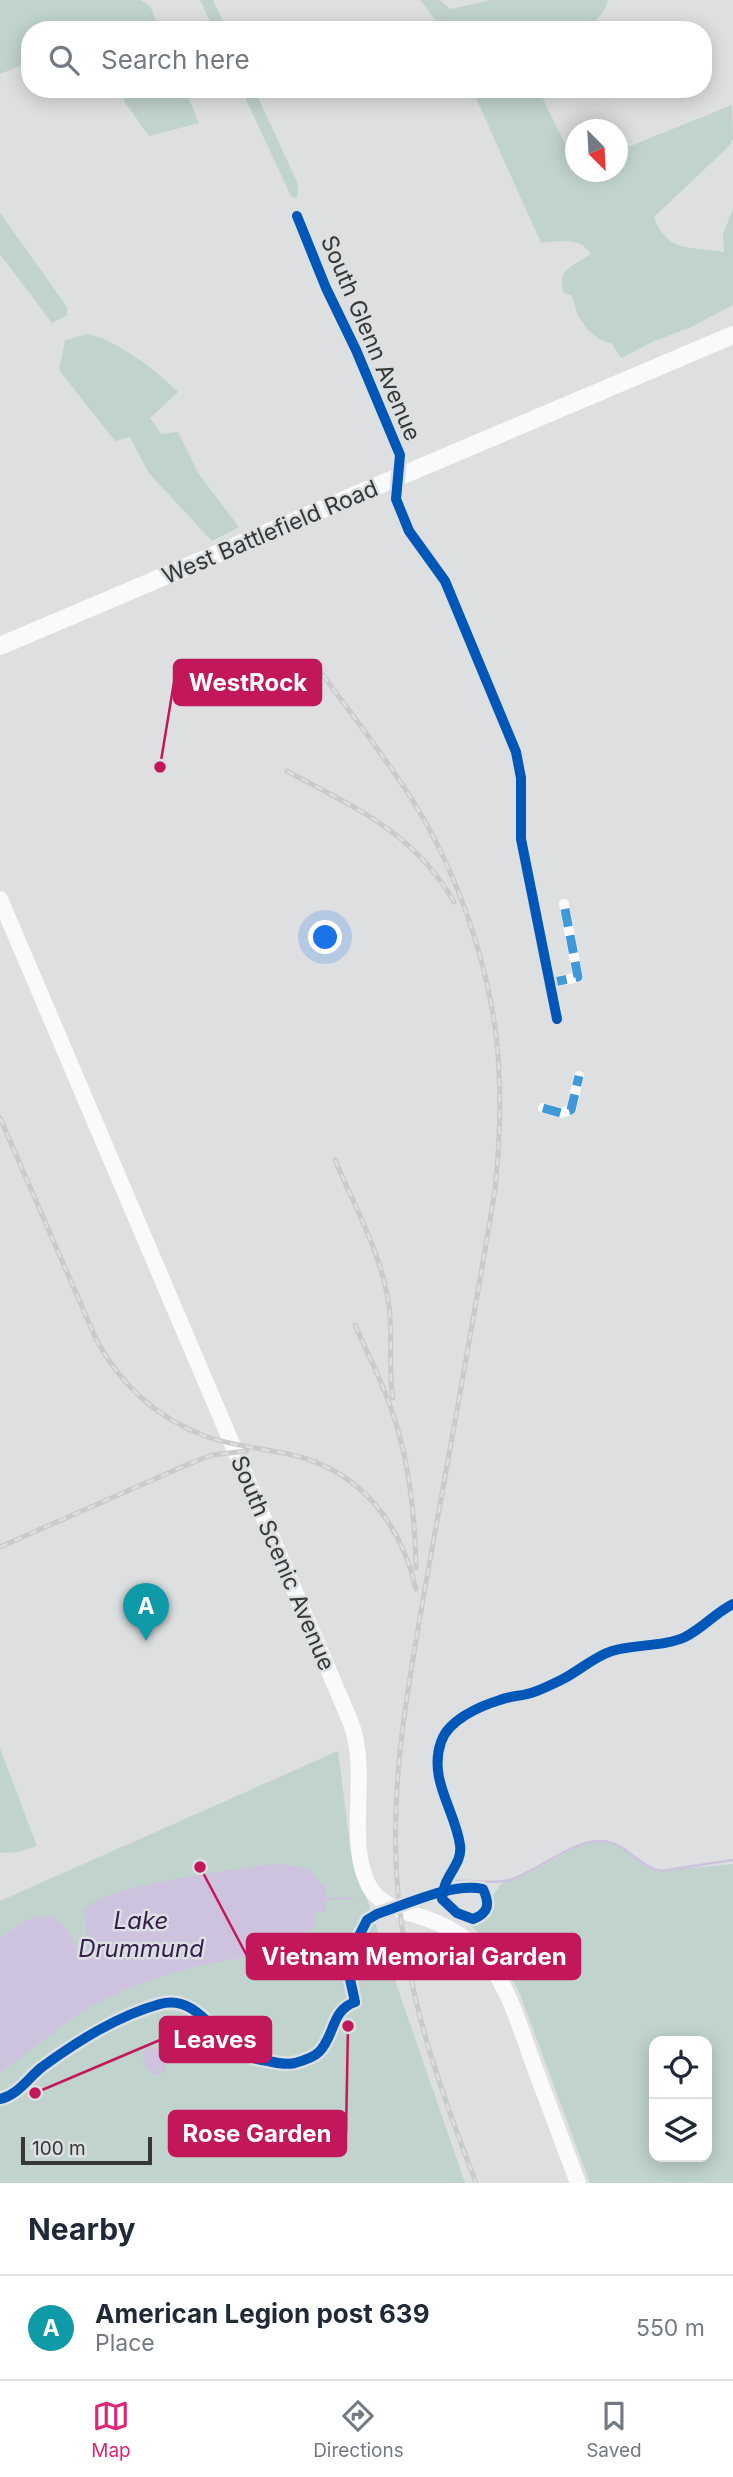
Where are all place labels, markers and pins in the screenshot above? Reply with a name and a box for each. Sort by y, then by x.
callout: WestRock [174,660,321,705]
pin: A [123,1583,169,1641]
callout: Vietnam Memorial Garden [247,1934,580,1979]
callout: Leaves [160,2017,271,2062]
callout: Rose Garden [169,2111,346,2156]

